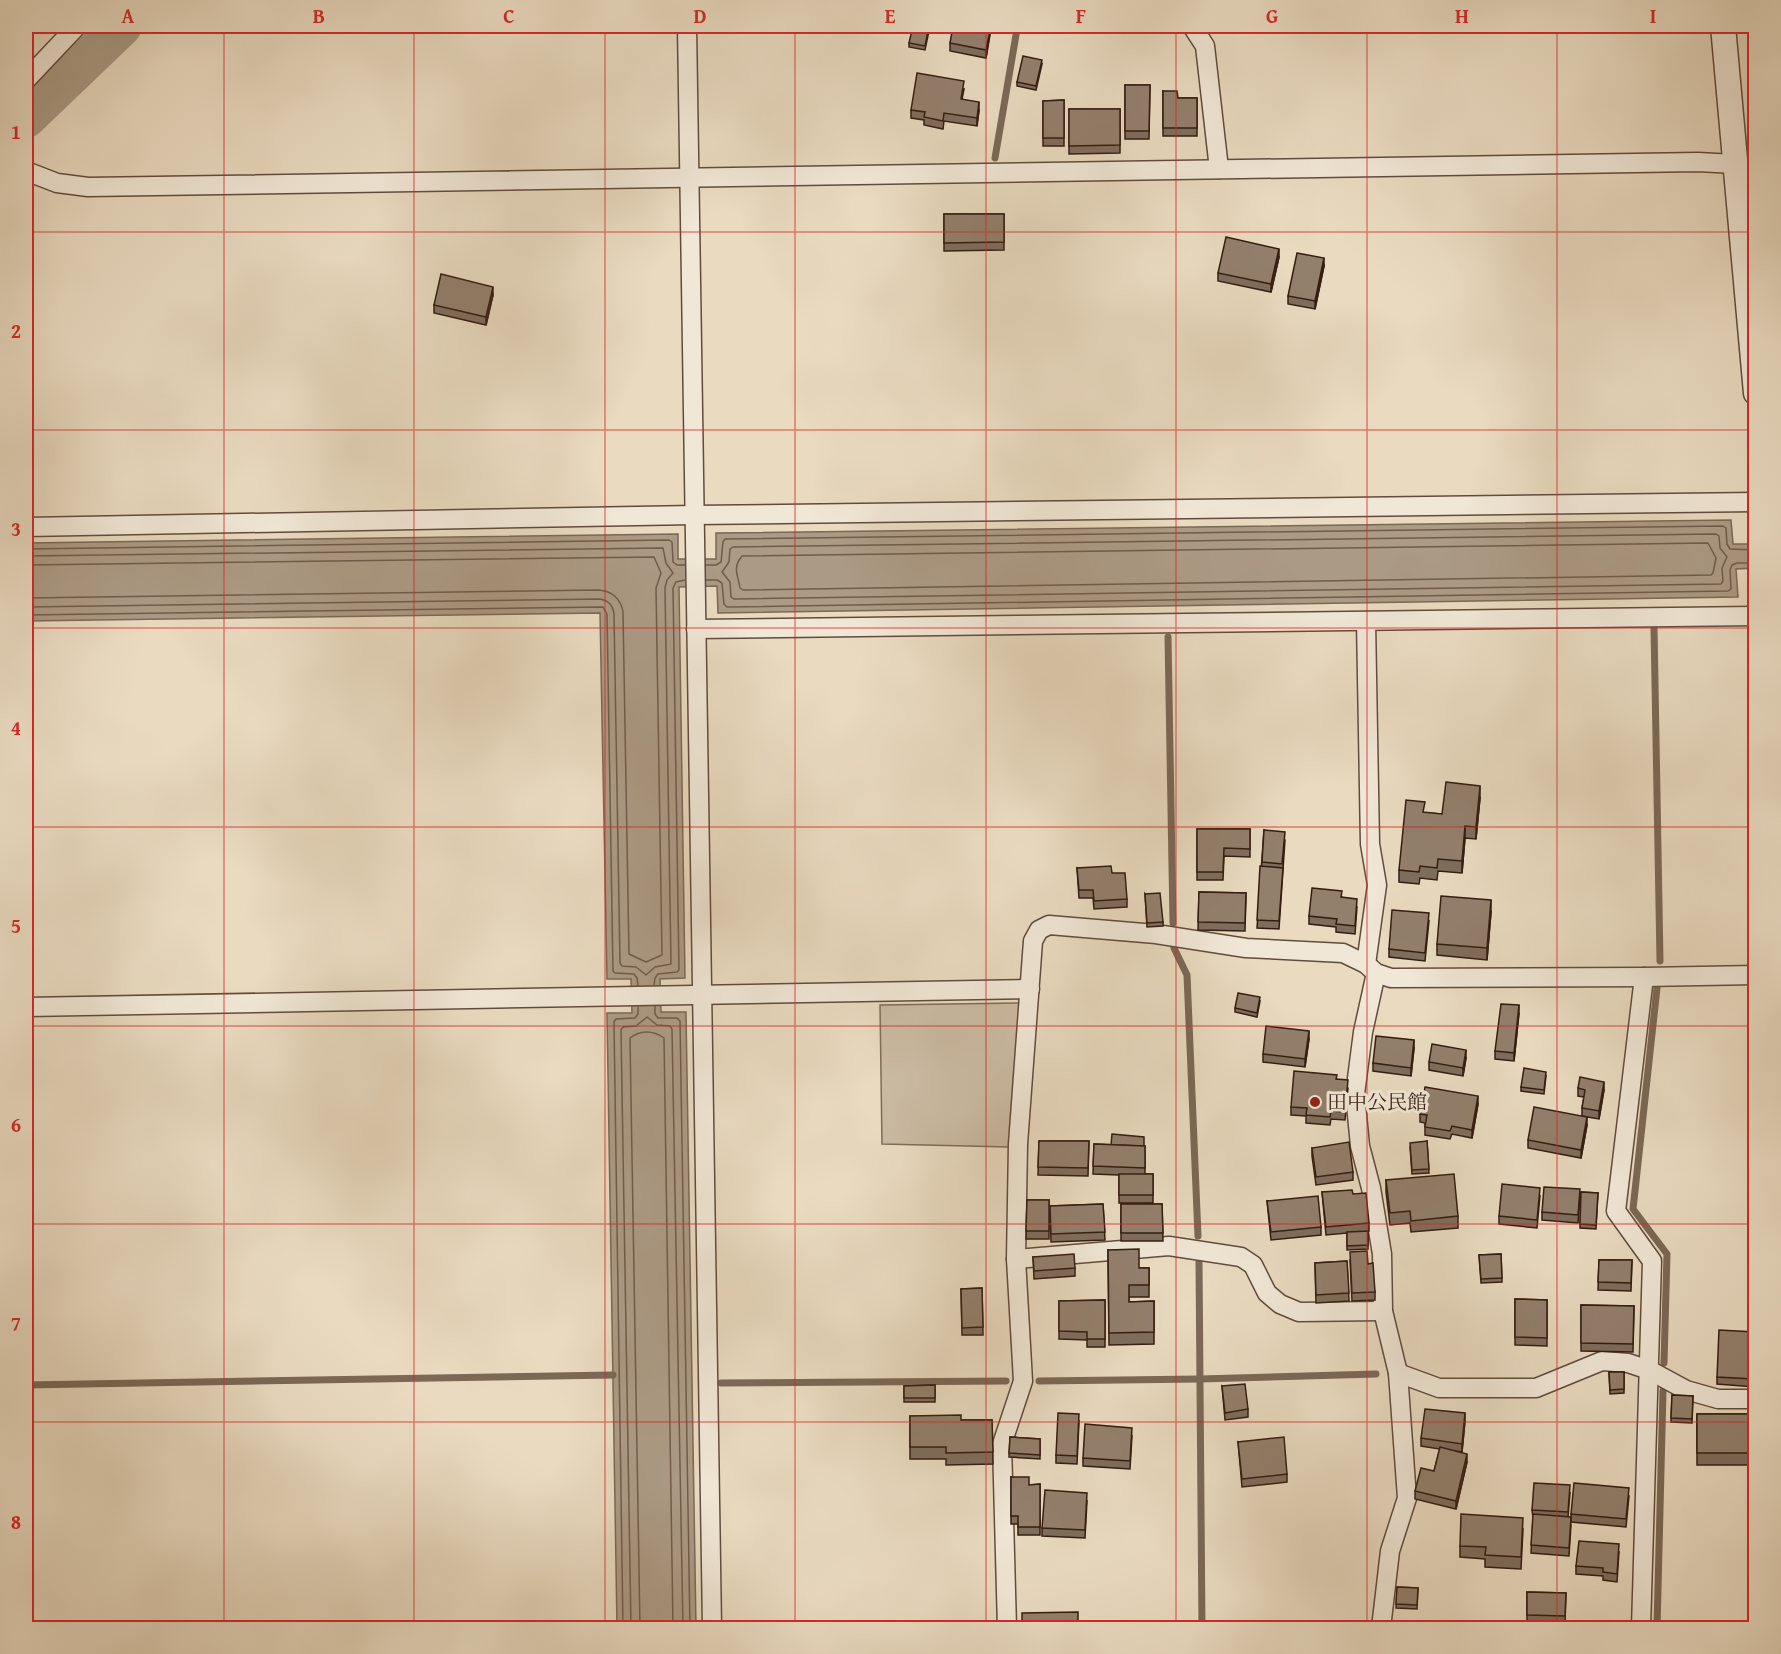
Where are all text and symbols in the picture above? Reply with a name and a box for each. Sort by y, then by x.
text: A [122,1,135,30]
text: B [313,1,325,30]
text: C [503,1,515,30]
text: D [693,1,707,30]
text: E [885,1,896,30]
text: F [1076,1,1086,30]
text: G [1266,1,1278,30]
text: H [1455,1,1469,30]
text: I [1650,1,1656,30]
text: 1 [11,117,21,146]
text: 2 [11,316,21,345]
text: 3 [11,514,21,543]
text: 4 [11,713,21,742]
text: 5 [11,911,21,940]
place label: 田中公民館 [1327,1087,1427,1116]
marker: 田中公民館 [1308,1095,1322,1109]
text: 6 [11,1110,21,1139]
text: 7 [11,1308,21,1337]
text: 8 [11,1507,21,1536]

